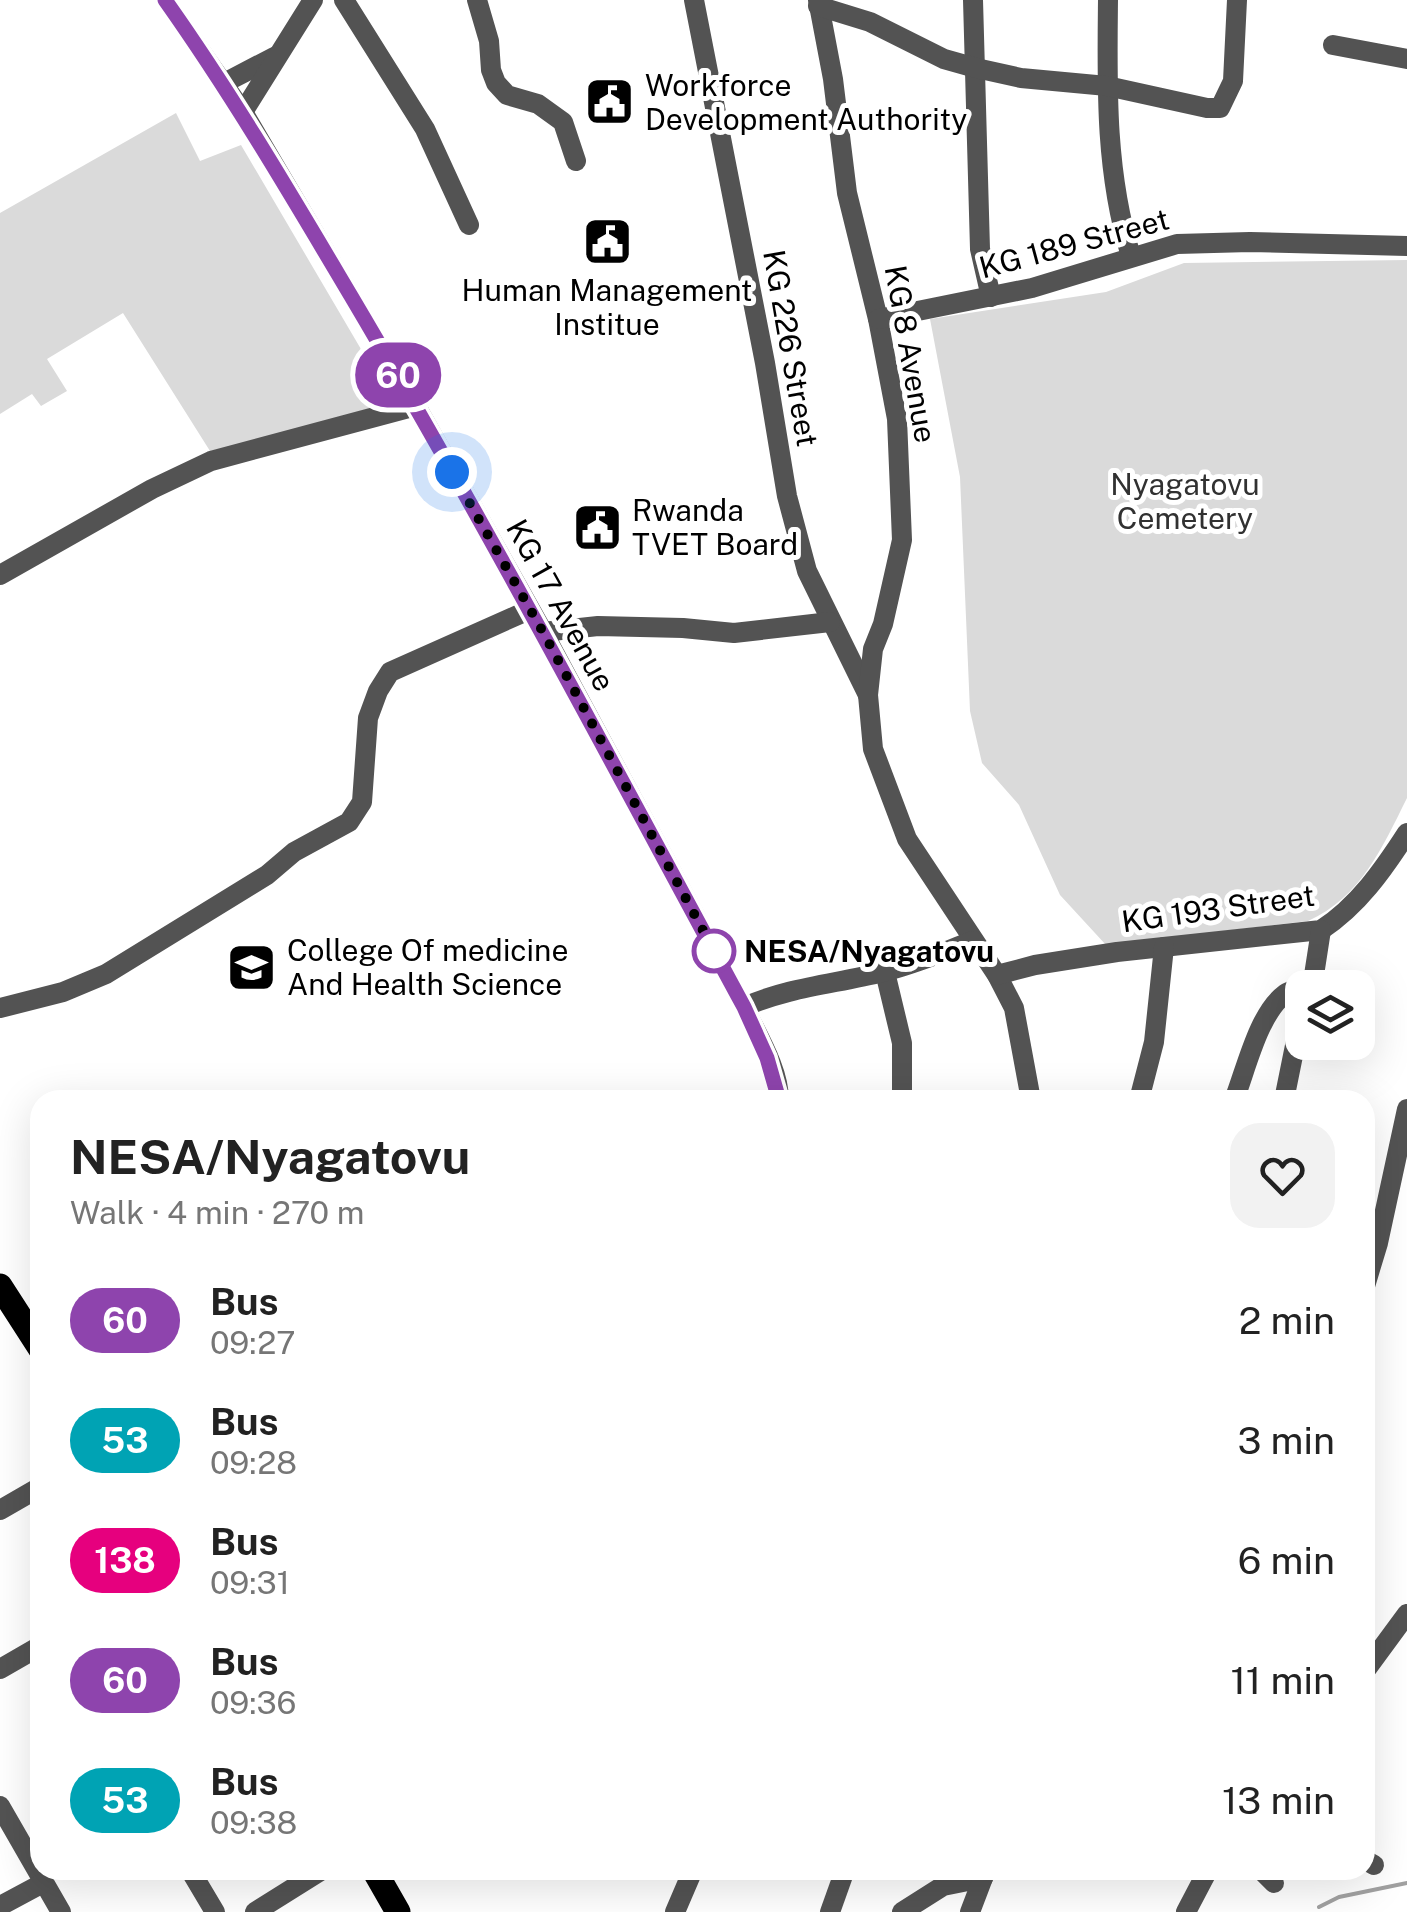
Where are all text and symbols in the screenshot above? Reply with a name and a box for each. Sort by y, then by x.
place label: Workforce Development Authority [645,67,967,137]
public building icon: Workforce Development Authority [584,76,636,128]
street label: KG 189 Street [975,200,1173,286]
public building icon: Human Management Institue [581,215,633,267]
street label: KG 226 Street [756,247,826,449]
street label: KG 8 Avenue [878,262,944,446]
place label: Human Management Institue [461,272,753,342]
line badge: 60 [353,342,443,408]
text: 60 [375,355,421,396]
your location [427,447,477,497]
park label: Nyagatovu Cemetery [1110,466,1260,536]
place label: Rwanda TVET Board [632,492,798,562]
public building icon: Rwanda TVET Board [571,501,623,553]
street label: KG 17 Avenue [499,513,623,697]
street label: KG 193 Street [1119,877,1317,939]
marker: NESA/Nyagatovu [693,930,735,972]
place label: College Of medicine And Health Science [287,932,568,1002]
place label: NESA/Nyagatovu [744,933,994,969]
school or university icon: College Of medicine And Health Science [226,941,278,993]
map controls [1285,970,1375,1060]
button: layers [1285,970,1375,1060]
button: heart [1230,1123,1335,1228]
text: NESA/Nyagatovu [70,1128,470,1185]
text: Walk · 4 min · 270 m [70,1194,365,1231]
text: Bus [210,1279,279,1324]
text: 2 min [1239,1298,1335,1343]
text: 60 [102,1300,148,1341]
text: 09:27 [210,1324,296,1361]
text: Bus [210,1399,279,1444]
text: 3 min [1237,1418,1335,1463]
text: 53 [102,1420,148,1461]
text: 09:28 [210,1444,297,1481]
text: Bus [210,1519,279,1564]
text: 6 min [1238,1538,1335,1583]
text: 138 [94,1540,156,1581]
text: 09:31 [210,1564,290,1601]
text: Bus [210,1639,279,1684]
text: 11 min [1230,1658,1335,1703]
text: 60 [102,1660,148,1701]
text: 09:36 [210,1684,296,1721]
text: Bus [210,1759,279,1804]
text: 13 min [1222,1778,1335,1823]
text: 53 [102,1780,148,1821]
text: 09:38 [210,1804,297,1841]

